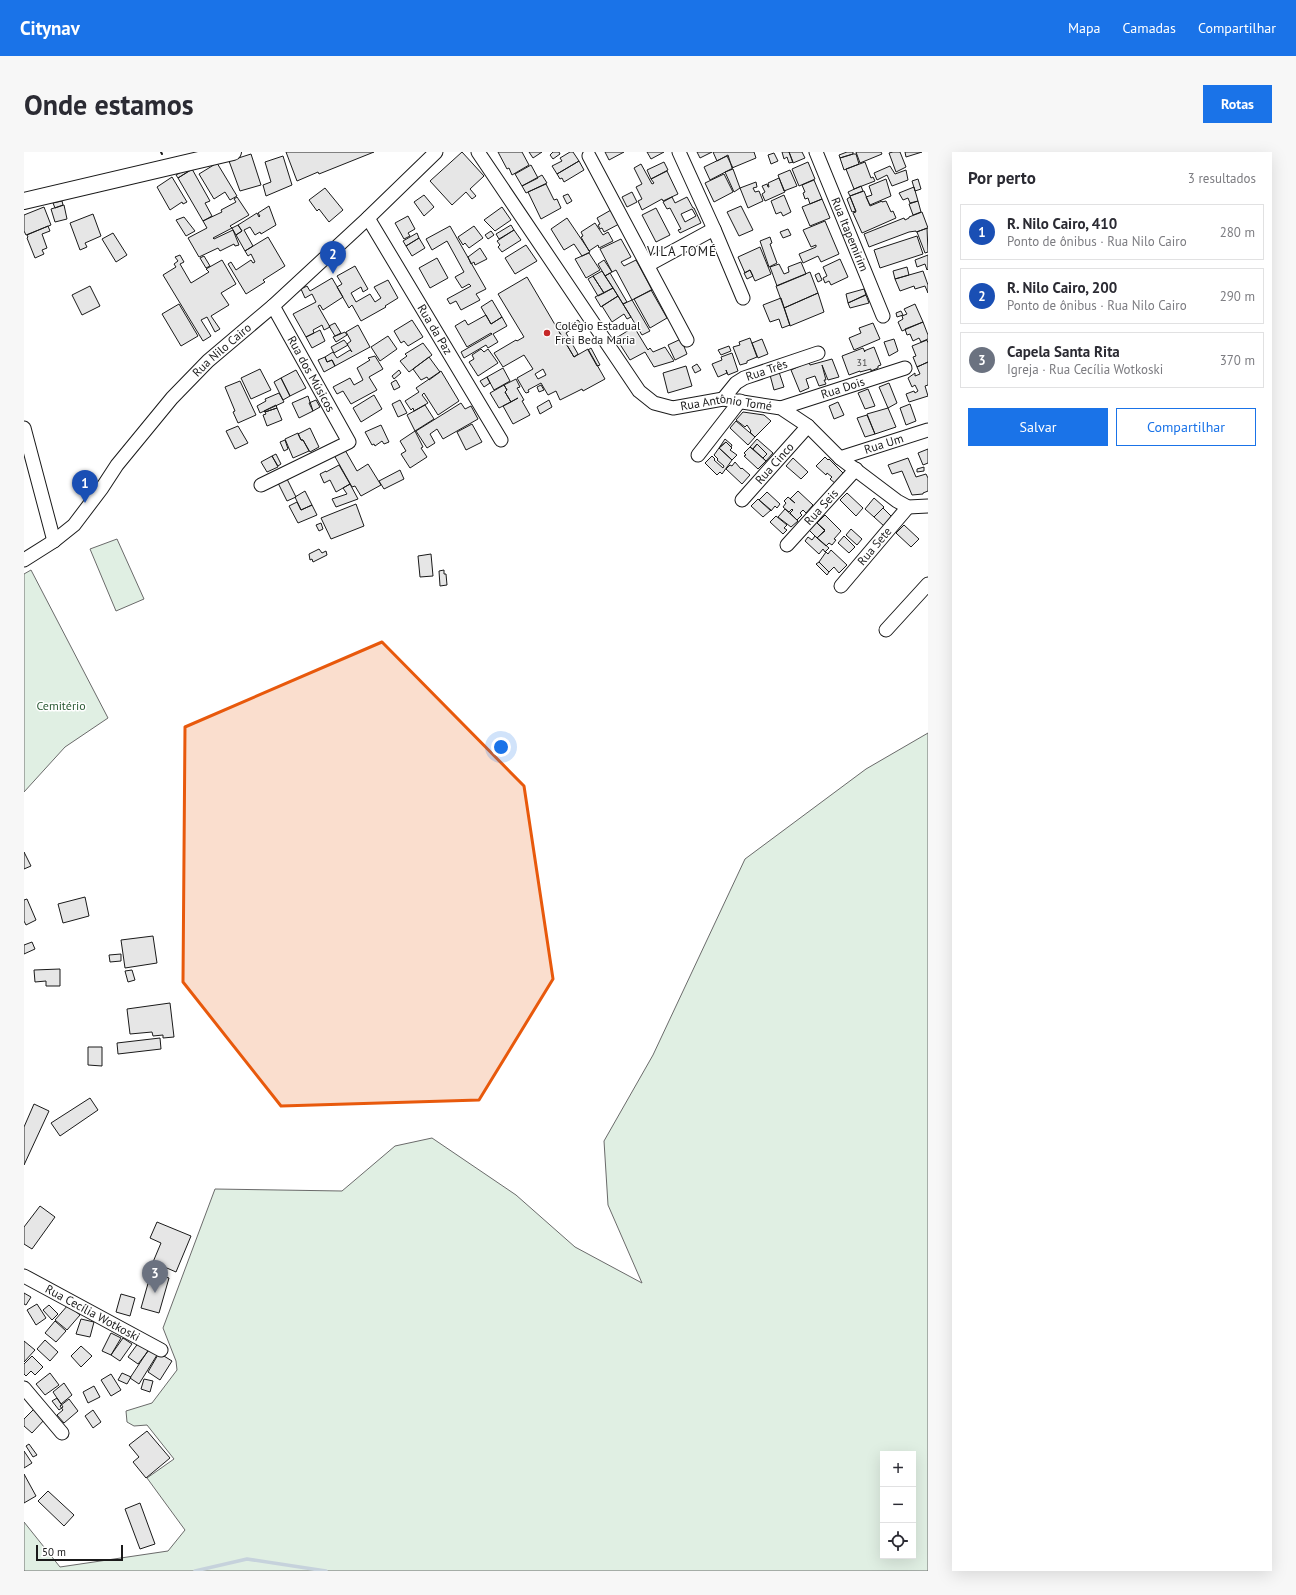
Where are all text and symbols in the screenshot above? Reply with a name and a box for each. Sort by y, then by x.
text: Citynav [20,16,80,40]
text: Mapa [1068,19,1101,37]
text: Camadas [1123,19,1176,37]
text: Compartilhar [1198,19,1276,37]
button: Rotas [1203,85,1272,123]
text: Onde estamos [24,86,194,123]
text: Por perto [968,167,1036,189]
text: 3 resultados [1188,170,1256,187]
street label: Rua Itapemirim [828,195,872,274]
text: R. Nilo Cairo, 410 [1007,214,1117,233]
text: 1 [978,224,986,241]
text: 280 m [1220,224,1255,241]
text: Ponto de ônibus · Rua Nilo Cairo [1007,233,1187,250]
pin: 2 [320,241,346,274]
district label: VILA TOMÉ [646,243,717,260]
text: R. Nilo Cairo, 200 [1007,278,1117,297]
text: 2 [978,288,986,305]
text: 290 m [1220,288,1255,305]
text: Ponto de ônibus · Rua Nilo Cairo [1007,297,1187,314]
street label: Rua da Paz [414,301,456,357]
place label: Colégio Estadual Frei Beda Maria [555,318,641,347]
street label: Rua Nilo Cairo [189,320,254,380]
marker: Colégio Estadual Frei Beda Maria [542,328,552,338]
street label: Rua dos Músicos [284,333,339,414]
text: Capela Santa Rita [1007,342,1120,361]
text: 3 [978,352,986,369]
text: 370 m [1220,352,1255,369]
street label: Rua Três [744,356,789,384]
house number: 31 [857,356,867,369]
text: Igreja · Rua Cecília Wotkoski [1007,361,1163,378]
street label: Rua Dois [819,373,867,402]
street label: Rua Antônio Tomé [679,391,773,414]
button: Salvar [968,408,1108,446]
button: Compartilhar [1116,408,1256,446]
street label: Rua Um [862,430,905,457]
street label: Rua Cinco [752,439,797,487]
pin: 1 [72,470,98,503]
street label: Rua Seis [801,486,841,528]
street label: Rua Sete [854,524,895,568]
park label: Cemitério [36,698,86,713]
your location [491,737,511,757]
pin: 3 [142,1260,168,1293]
street label: Rua Cecília Wotkoski [43,1281,143,1344]
map controls [880,1451,916,1559]
button: + [880,1451,916,1487]
button: − [880,1487,916,1523]
button: locate [880,1523,916,1559]
scale bar [36,1543,123,1562]
text: 50 m [42,1545,66,1559]

